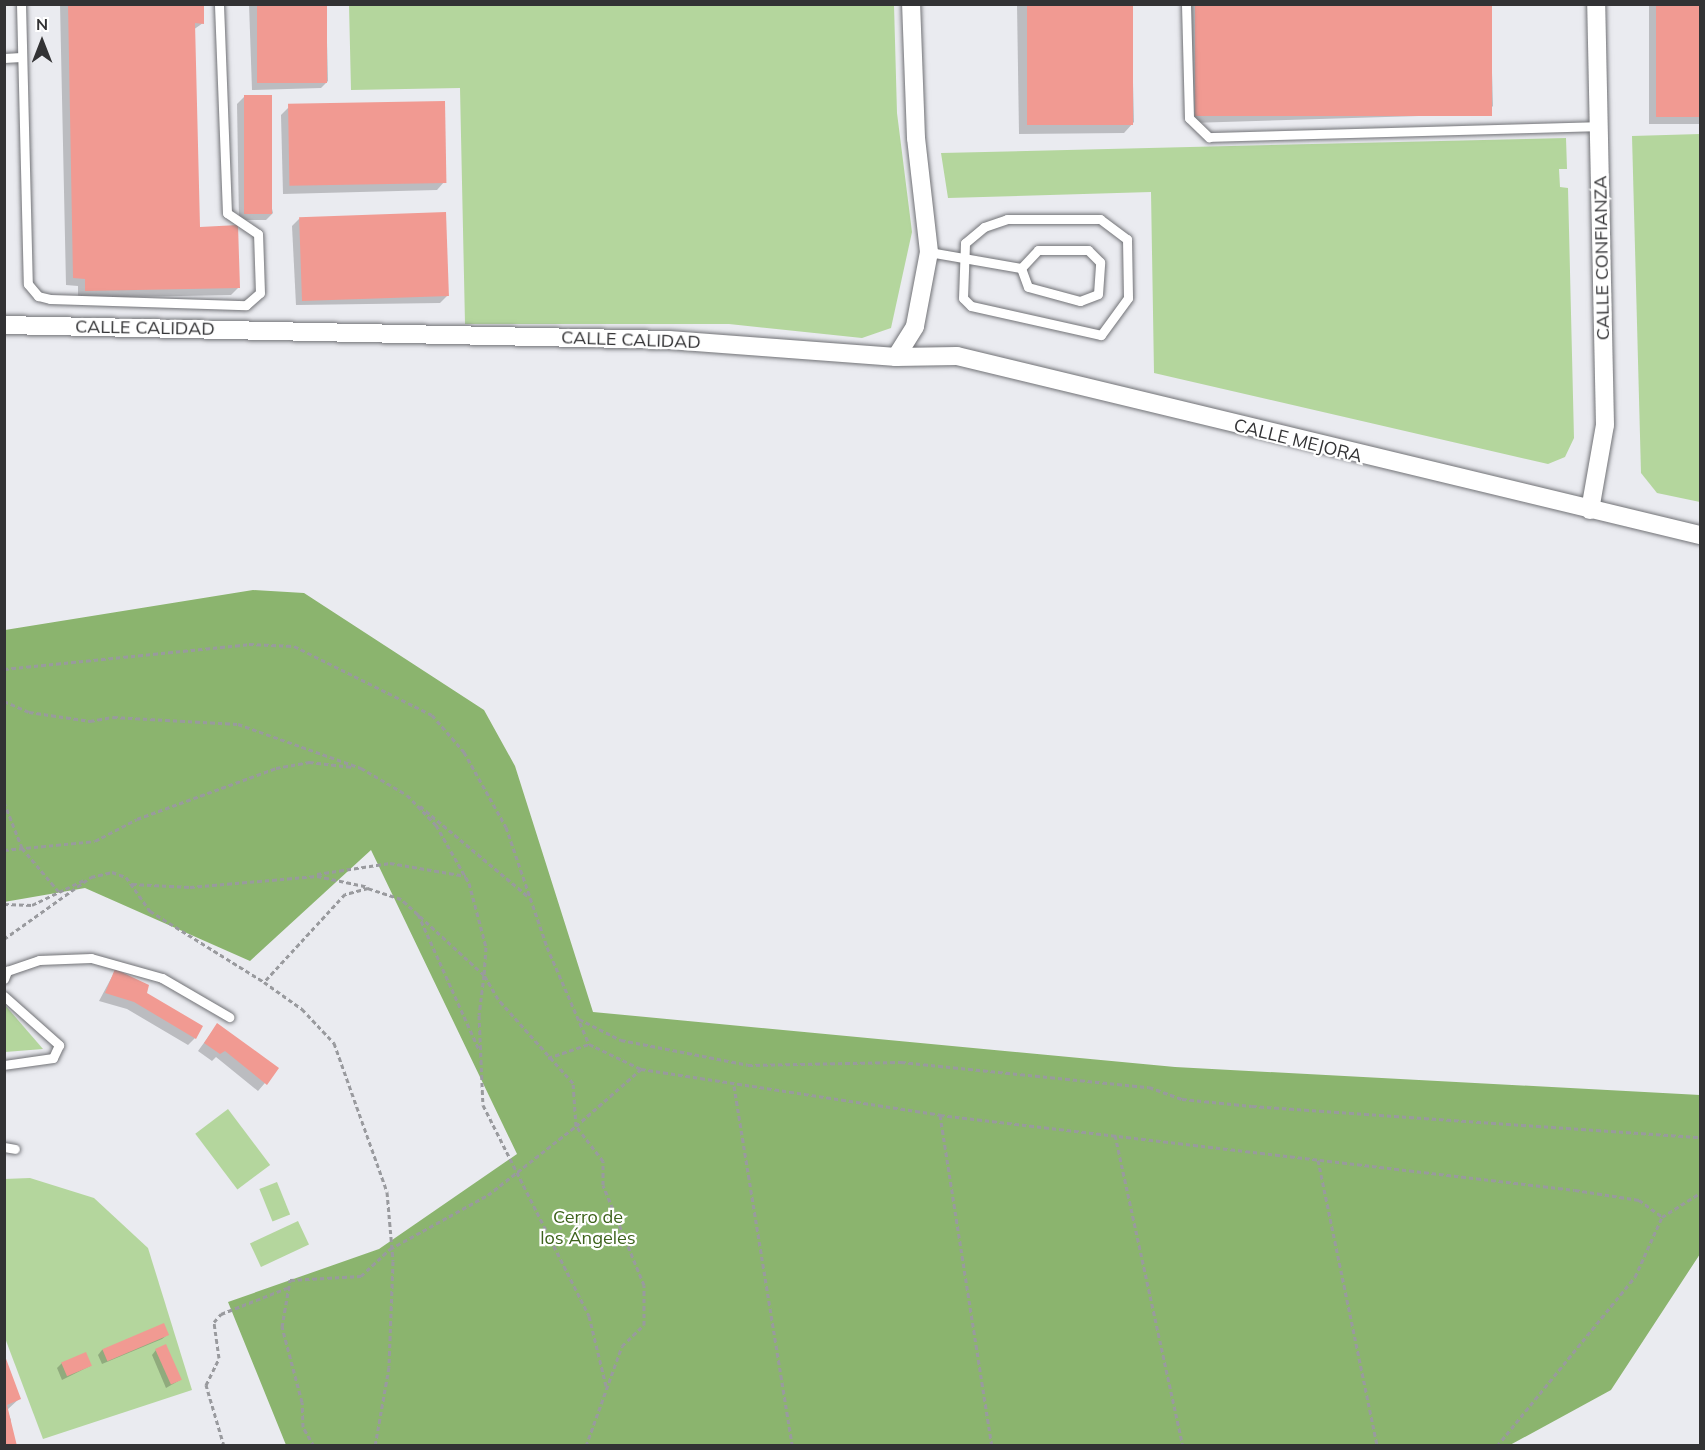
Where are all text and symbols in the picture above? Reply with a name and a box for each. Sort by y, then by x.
north arrow [12,12,72,72]
text: N [36,14,48,34]
street label: CALLE CONFIANZA [1590,176,1614,340]
street label: CALLE CALIDAD [75,316,215,340]
street label: CALLE CALIDAD [561,327,701,353]
street label: CALLE MEJORA [1232,415,1364,467]
park label: Cerro de los Ángeles [540,1207,636,1250]

